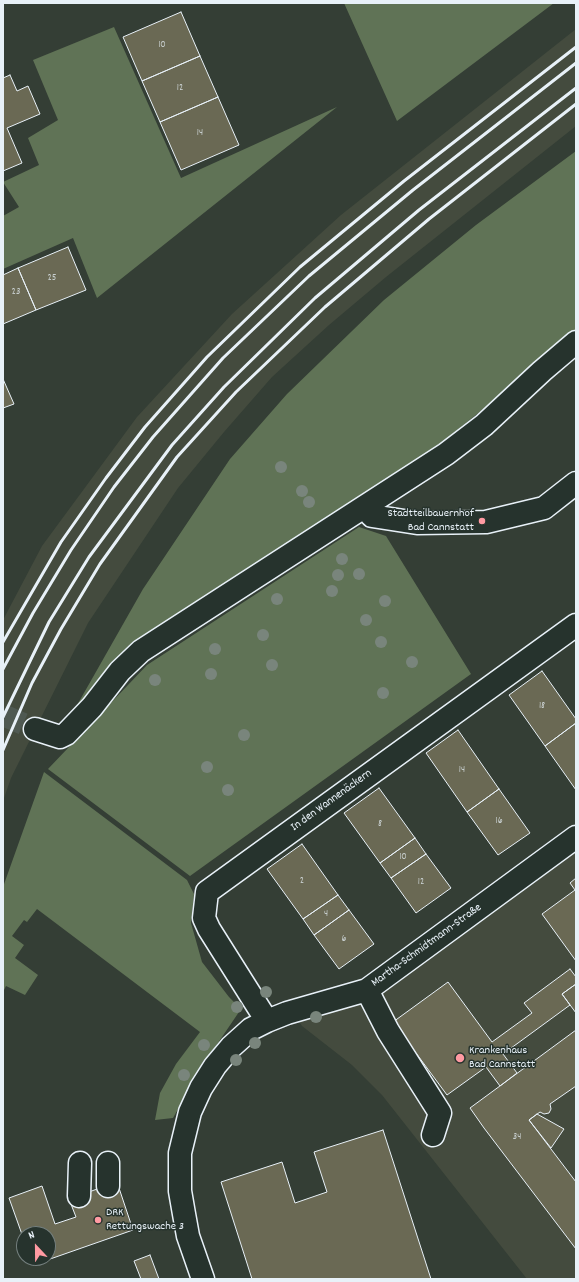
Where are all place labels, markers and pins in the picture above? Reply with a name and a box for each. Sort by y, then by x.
place label: Stadtteilbauernhof Bad Cannstatt [388,507,474,535]
marker: Stadtteilbauernhof Bad Cannstatt [477,516,487,526]
place label: Krankenhaus Bad Cannstatt [469,1044,535,1072]
marker: Krankenhaus Bad Cannstatt [454,1052,466,1064]
place label: DRK Rettungswache 3 [106,1206,184,1234]
marker: DRK Rettungswache 3 [93,1215,103,1225]

